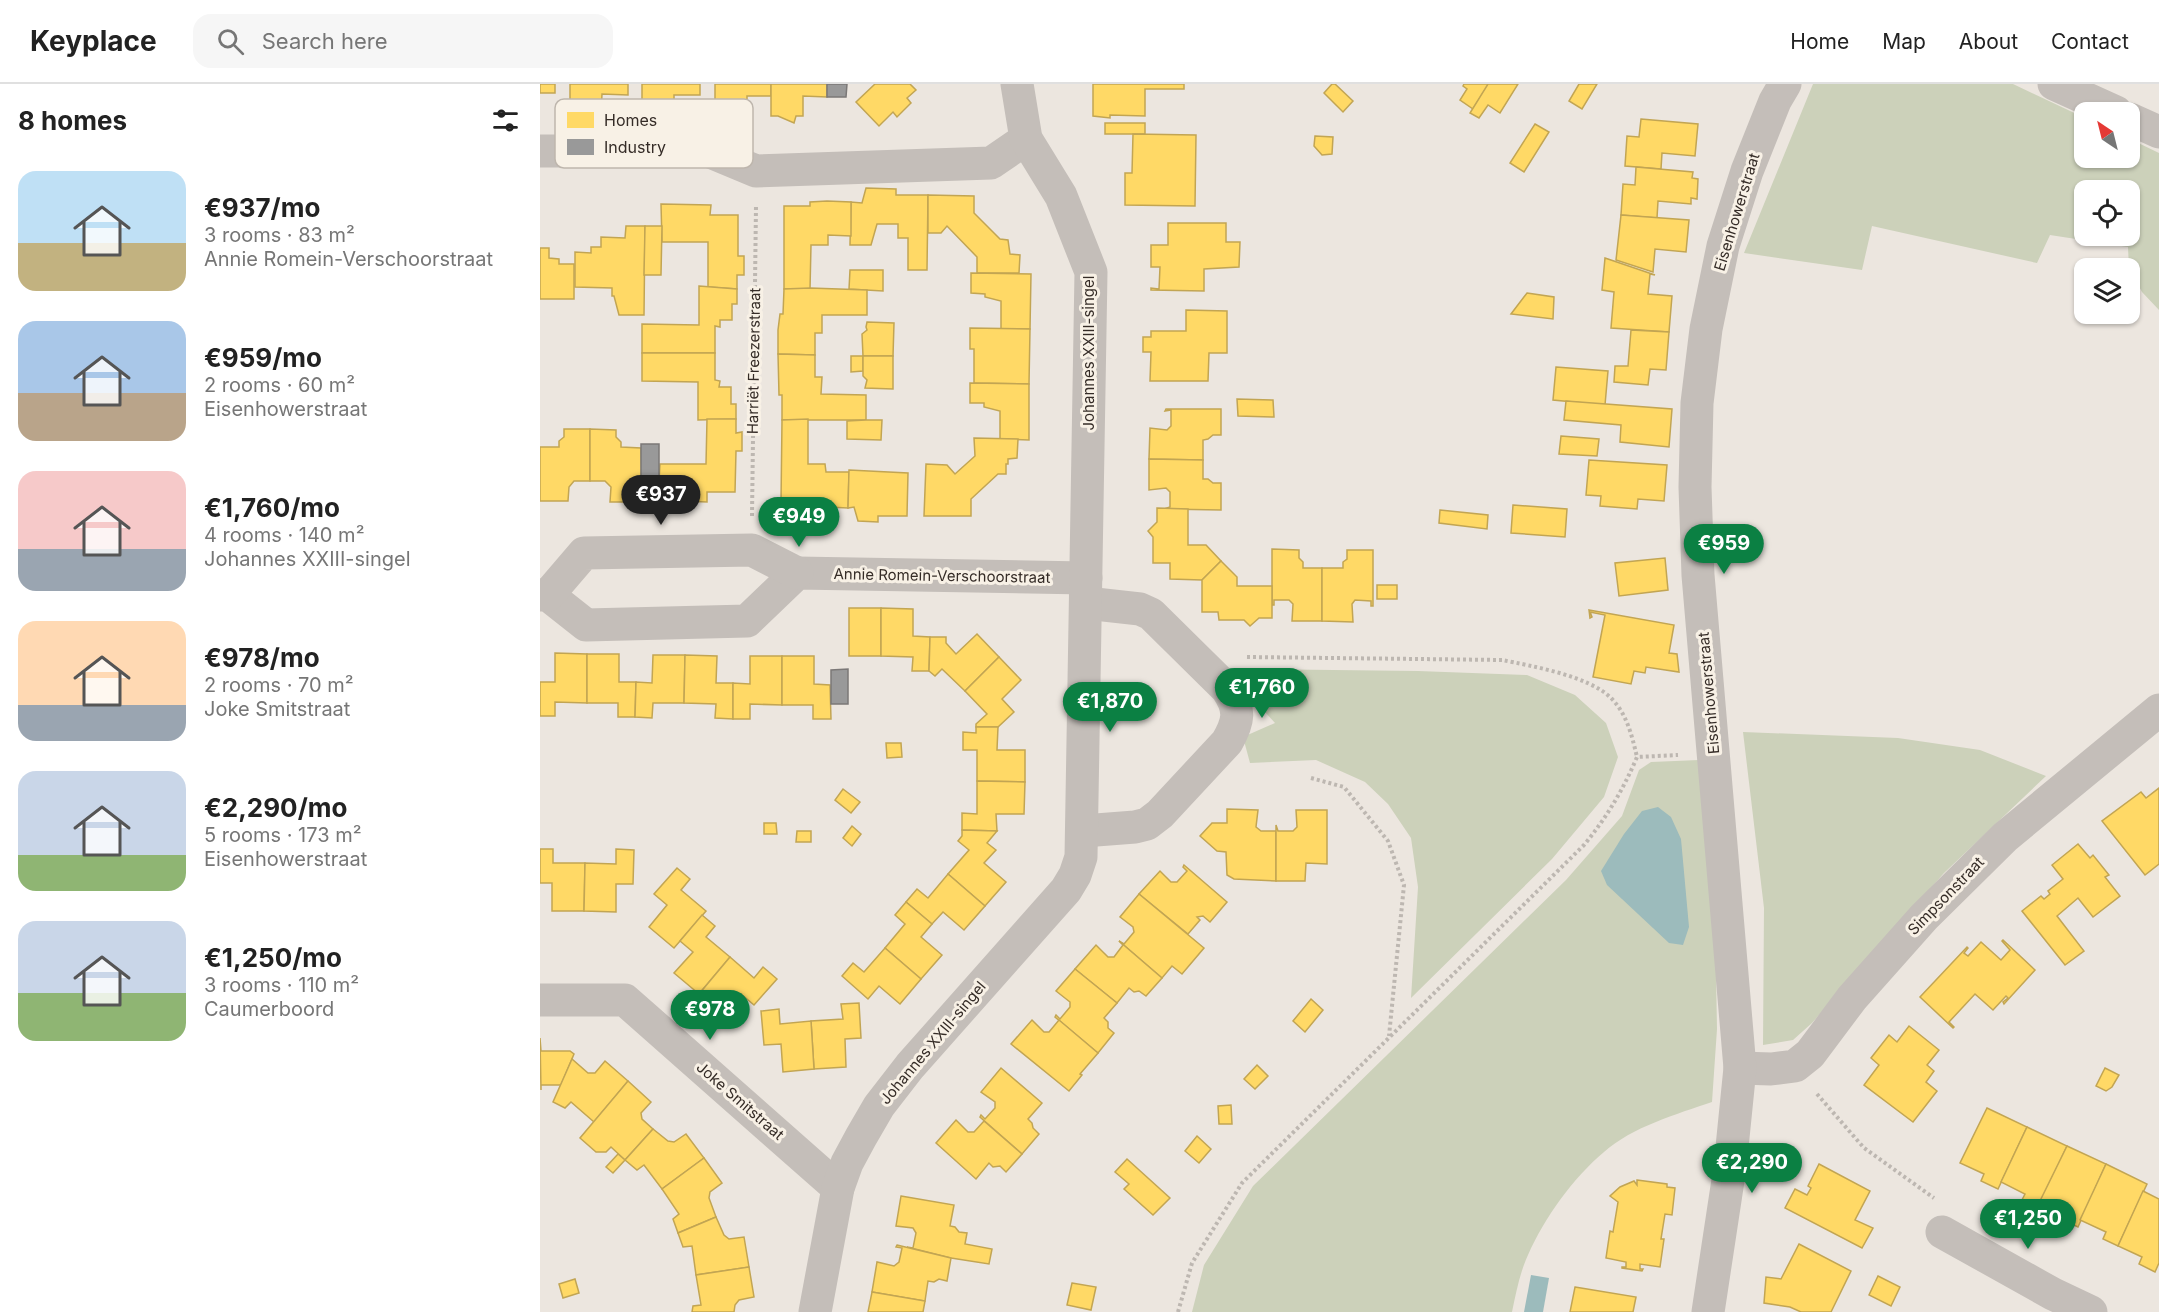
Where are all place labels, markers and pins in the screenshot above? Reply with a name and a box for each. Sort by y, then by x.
pin: €937 [625,475,697,526]
pin: €949 [763,497,835,548]
pin: €959 [1688,524,1760,575]
pin: €1,760 [1213,668,1311,719]
pin: €1,870 [1061,682,1159,733]
pin: €978 [674,990,746,1041]
pin: €2,290 [1703,1143,1801,1194]
pin: €1,250 [1979,1199,2077,1250]

